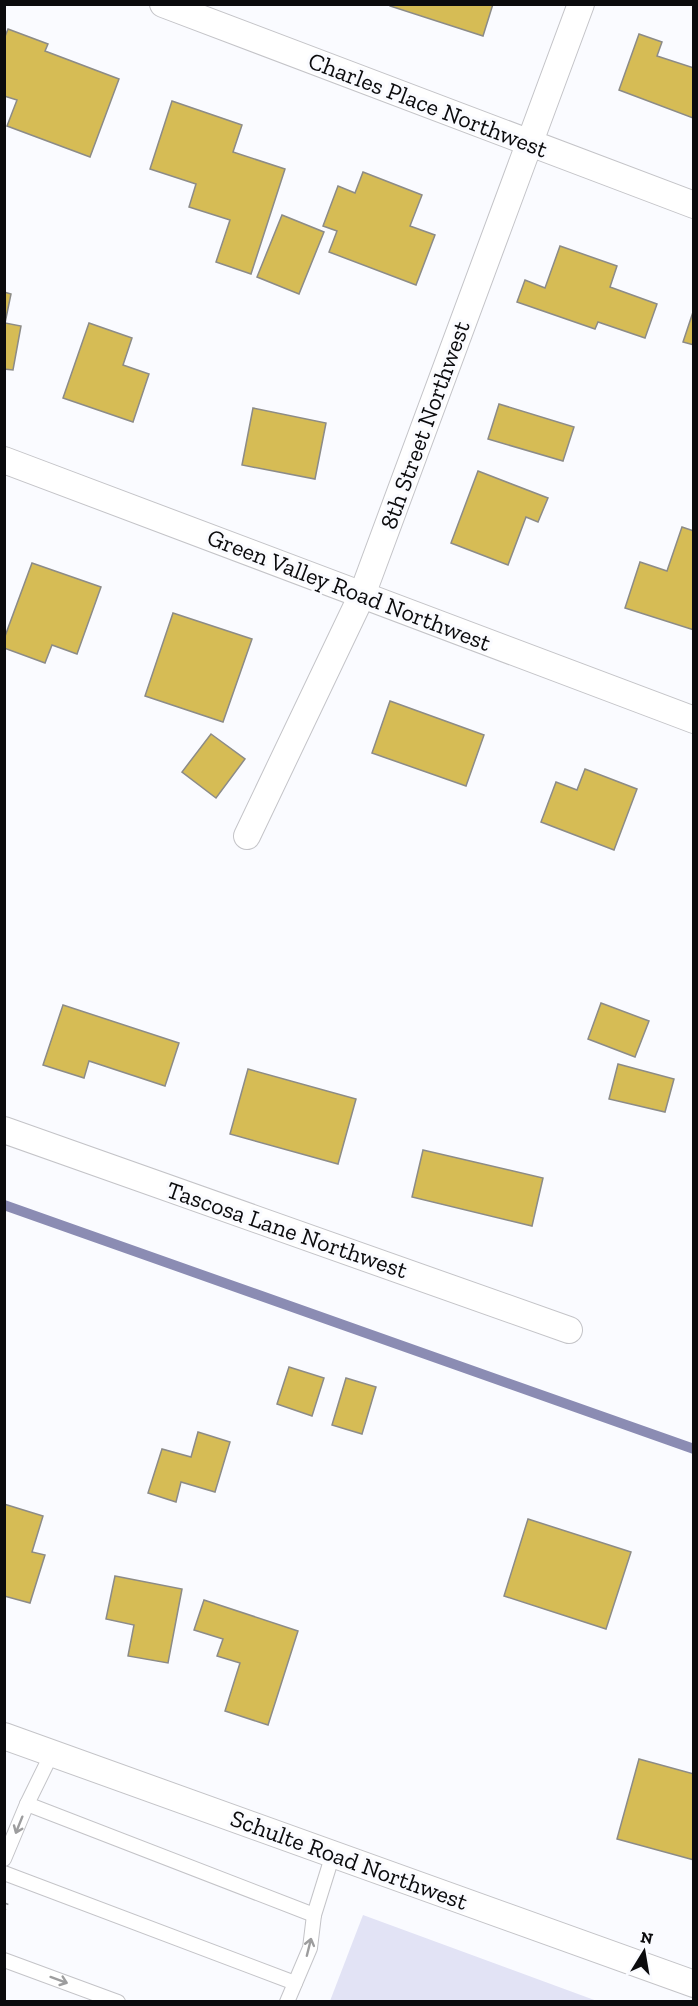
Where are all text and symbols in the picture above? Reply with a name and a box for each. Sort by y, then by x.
street label: Charles Place Northwest [304,45,552,164]
street label: 8th Street Northwest [373,317,476,533]
street label: Green Valley Road Northwest [203,522,495,657]
street label: Tascosa Lane Northwest [163,1175,411,1284]
street label: Schulte Road Northwest [227,1803,472,1916]
one-way arrow [13,1815,24,1834]
north arrow [614,1922,674,1982]
text: N [639,1927,655,1948]
one-way arrow [303,1938,315,1957]
one-way arrow [50,1975,68,1986]

